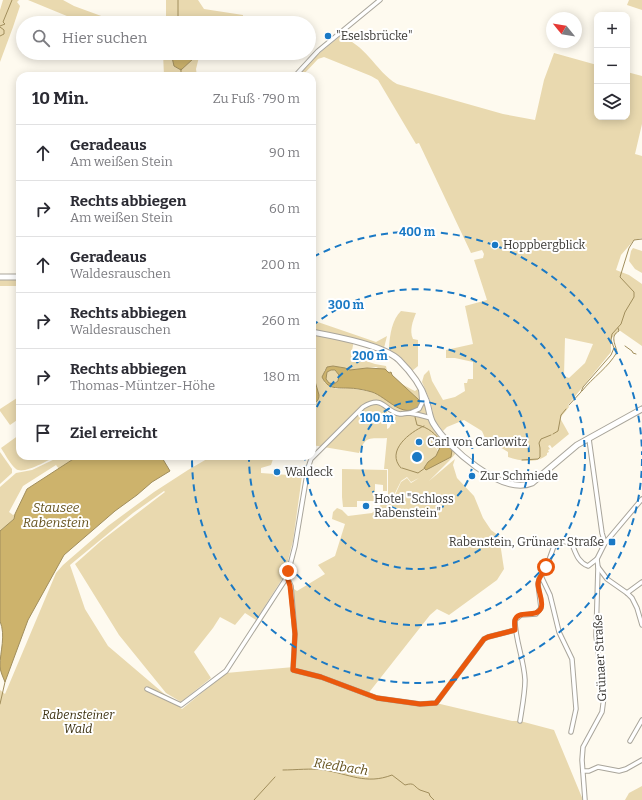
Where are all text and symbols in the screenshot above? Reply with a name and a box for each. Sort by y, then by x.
north arrow [546,12,582,48]
map controls [594,12,630,120]
button: + [594,12,630,48]
search box [16,16,316,60]
icon: search [30,27,52,49]
text: Hier suchen [62,29,147,47]
place label: "Eselsbrücke" [336,29,413,43]
marker: "Eselsbrücke" [323,31,333,41]
button: − [594,48,630,84]
button: layers [594,84,630,120]
text: 10 Min. [32,88,89,109]
text: Zu Fuß · 790 m [213,91,300,106]
text: Geradeaus [70,136,147,154]
icon: ahead [32,142,54,164]
text: 90 m [269,145,300,160]
text: Am weißen Stein [70,154,173,169]
text: Rechts abbiegen [70,192,186,210]
icon: right [32,198,54,220]
text: 60 m [269,201,300,216]
text: Am weißen Stein [70,210,173,225]
text: 400 m [399,225,436,239]
place label: Hoppbergblick [503,238,586,252]
marker: Hoppbergblick [490,240,500,250]
text: Geradeaus [70,248,147,266]
icon: ahead [32,254,54,276]
text: 200 m [261,257,300,272]
text: Waldesrauschen [70,266,171,281]
text: 300 m [328,298,364,312]
text: Rechts abbiegen [70,304,186,322]
icon: right [32,310,54,332]
text: 260 m [262,313,300,328]
text: Waldesrauschen [70,322,171,337]
text: 200 m [352,349,388,363]
text: Rechts abbiegen [70,360,186,378]
icon: right [32,366,54,388]
text: 180 m [264,369,300,384]
text: Thomas-Müntzer-Höhe [70,378,215,393]
text: 100 m [360,411,395,425]
icon: arrive [32,422,54,444]
text: Ziel erreicht [70,424,158,442]
place label: Carl von Carlowitz [427,435,528,449]
marker: Carl von Carlowitz [414,437,424,447]
centre of rings [410,450,424,464]
place label: Waldeck [285,465,333,479]
marker: Waldeck [272,467,282,477]
place label: Zur Schmiede [480,469,558,483]
marker: Zur Schmiede [467,471,477,481]
place label: Hotel "Schloss Rabenstein" [374,492,454,520]
water label: Stausee Rabenstein [23,500,89,530]
marker: Hotel "Schloss Rabenstein" [361,501,371,511]
place label: Rabenstein, Grünaer Straße [449,535,604,549]
marker: Rabenstein, Grünaer Straße [607,537,617,547]
route start [537,558,555,576]
route end [279,562,297,580]
street label: Grünaer Straße [591,614,609,702]
park label: Rabensteiner Wald [42,708,115,736]
water label: Riedbach [313,755,369,778]

